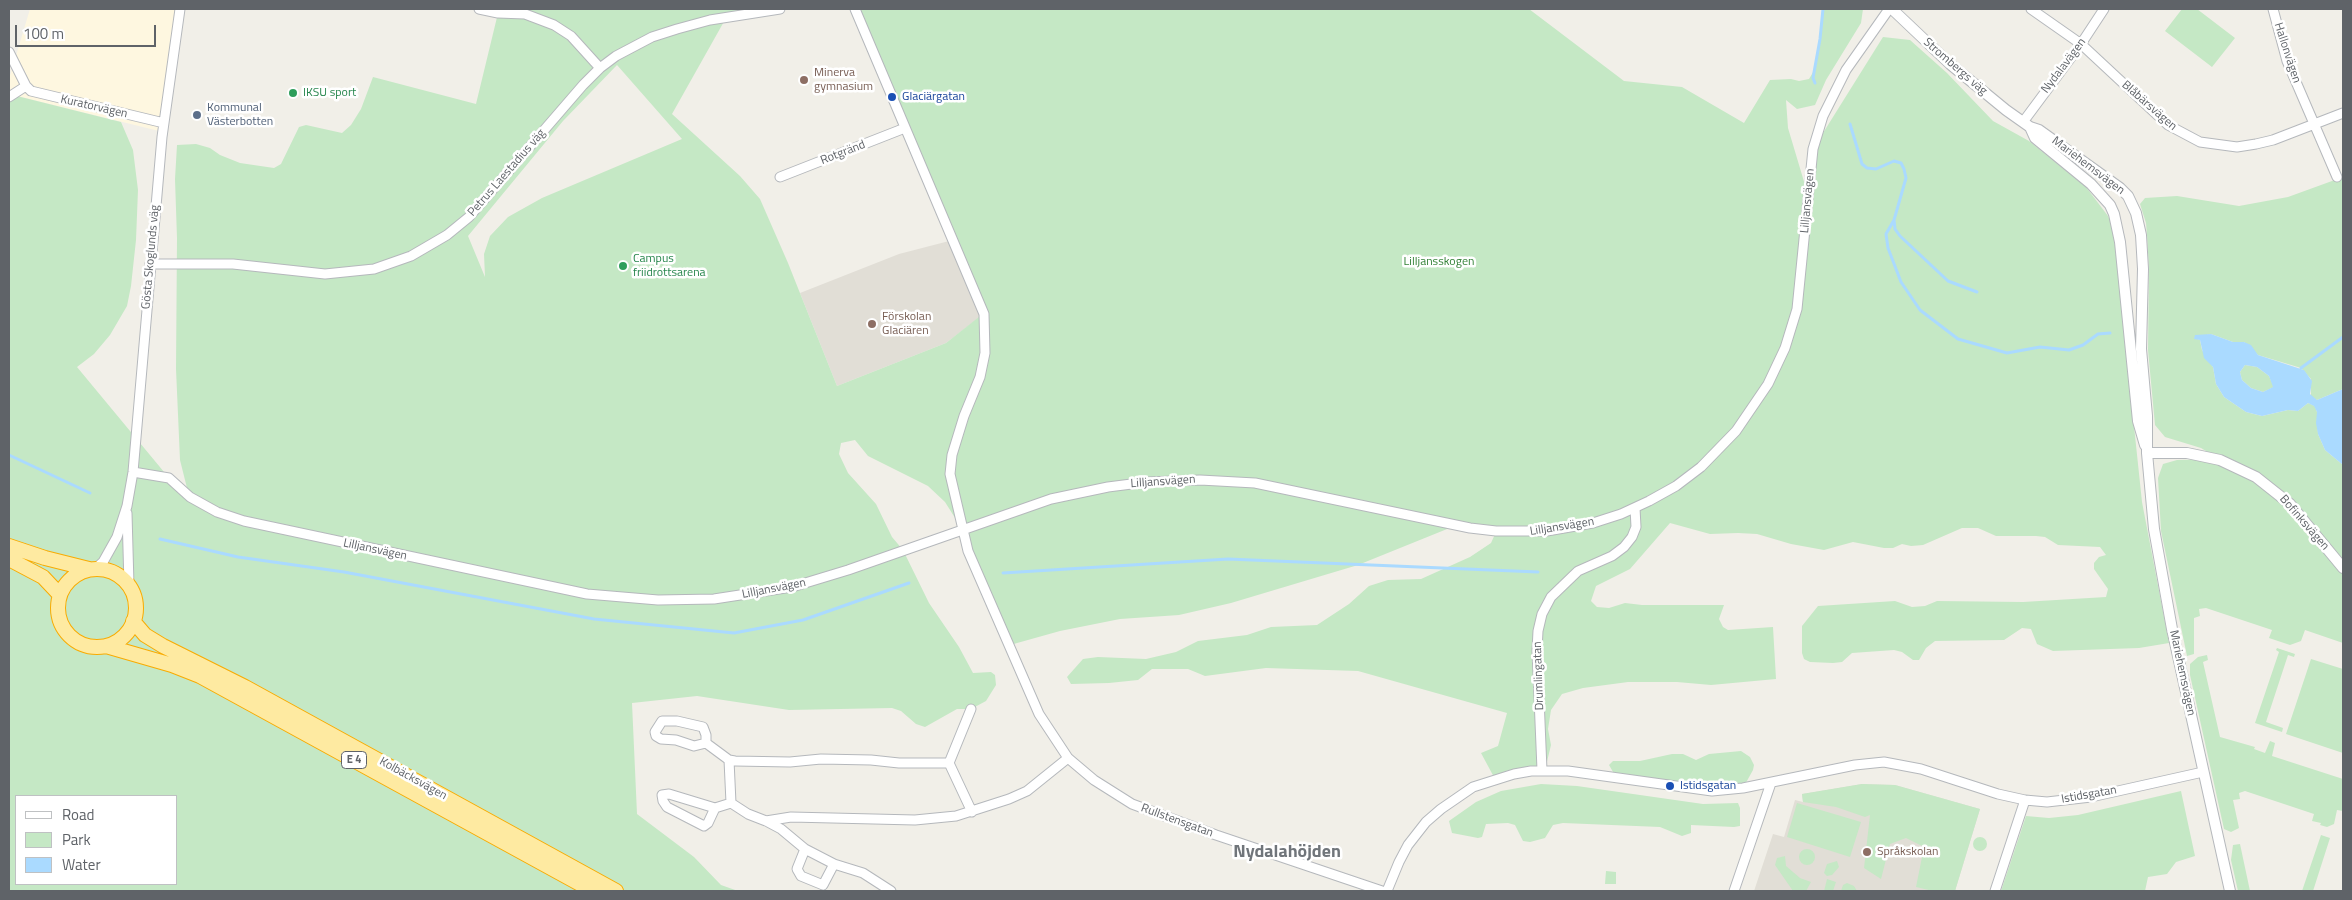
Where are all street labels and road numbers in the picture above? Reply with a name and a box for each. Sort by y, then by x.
street label: Hallonvägen [2270,21,2304,85]
street label: Strombergs väg [1920,35,1990,99]
street label: Nydalavägen [2039,36,2089,96]
street label: Blåbärsvägen [2118,78,2180,134]
street label: Kuratorvägen [59,92,129,122]
street label: Petrus Laestadius väg [465,126,549,220]
street label: Mariehemsvägen [2049,134,2127,198]
street label: Rotgränd [819,138,867,168]
street label: Lilljansvägen [1798,168,1818,234]
street label: Gösta Skoglunds väg [139,204,163,310]
street label: Lilljansvägen [1130,473,1196,491]
street label: Bofinksvägen [2276,492,2332,554]
street label: Lilljansvägen [1529,515,1595,539]
street label: Lilljansvägen [342,536,408,564]
street label: Lilljansvägen [741,576,807,602]
street label: Mariehemsvägen [2166,629,2198,717]
street label: Drumlingatan [1531,641,1547,711]
road number: E 4 [342,752,366,768]
street label: Kolbäcksvägen [377,755,449,803]
street label: Istidsgatan [2060,783,2118,807]
street label: Rullstensgatan [1139,801,1215,841]

